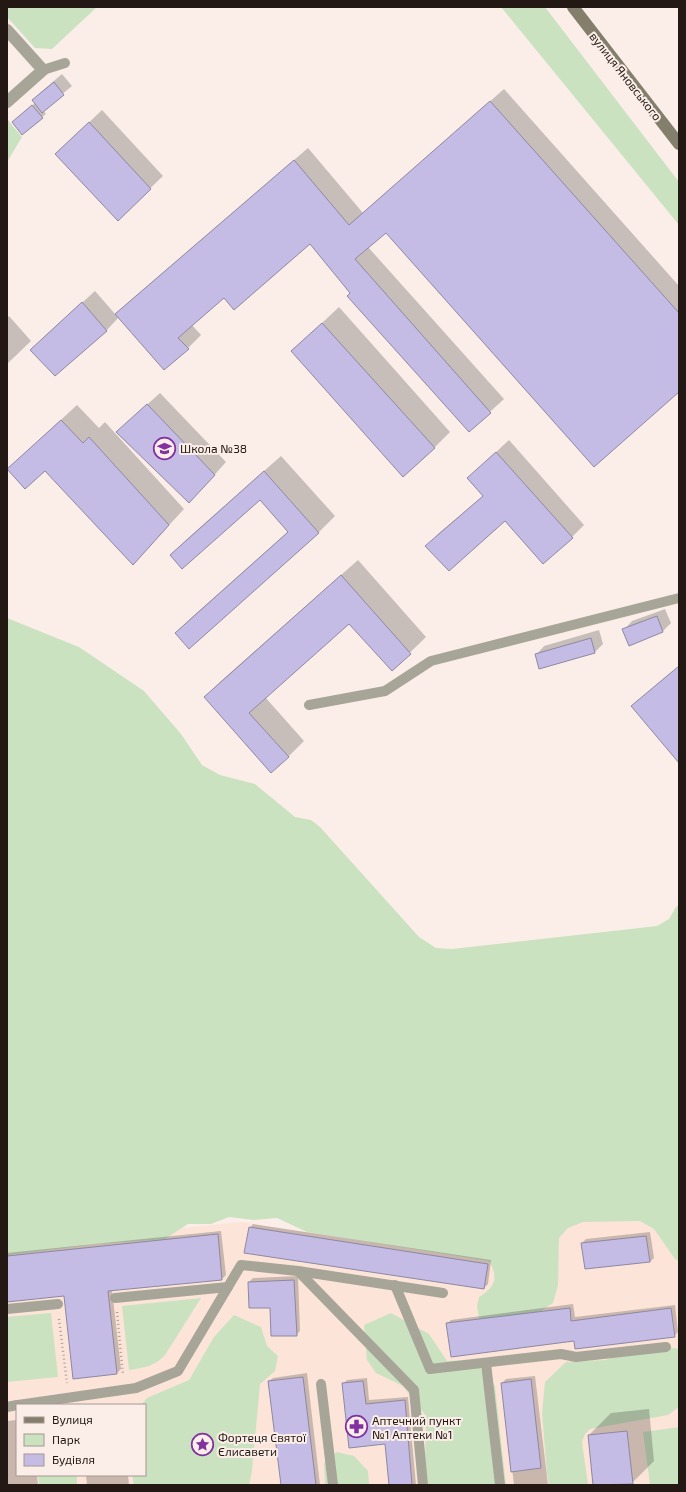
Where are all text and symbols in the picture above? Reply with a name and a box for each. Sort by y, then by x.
street label: вулиця Яновського [586,29,665,124]
school or university icon: Школа №38 [152,435,178,461]
place label: Школа №38 [180,441,247,455]
legend [16,1404,146,1476]
text: Вулиця [52,1412,93,1427]
place label: Аптечний пункт №1 Аптеки №1 [372,1413,461,1441]
pharmacy icon: Аптечний пункт №1 Аптеки №1 [344,1414,370,1440]
place label: Фортеця Святої Єлисавети [218,1430,307,1458]
place icon: Фортеця Святої Єлисавети [189,1431,215,1457]
text: Парк [52,1432,81,1446]
text: Будівля [52,1452,95,1467]

